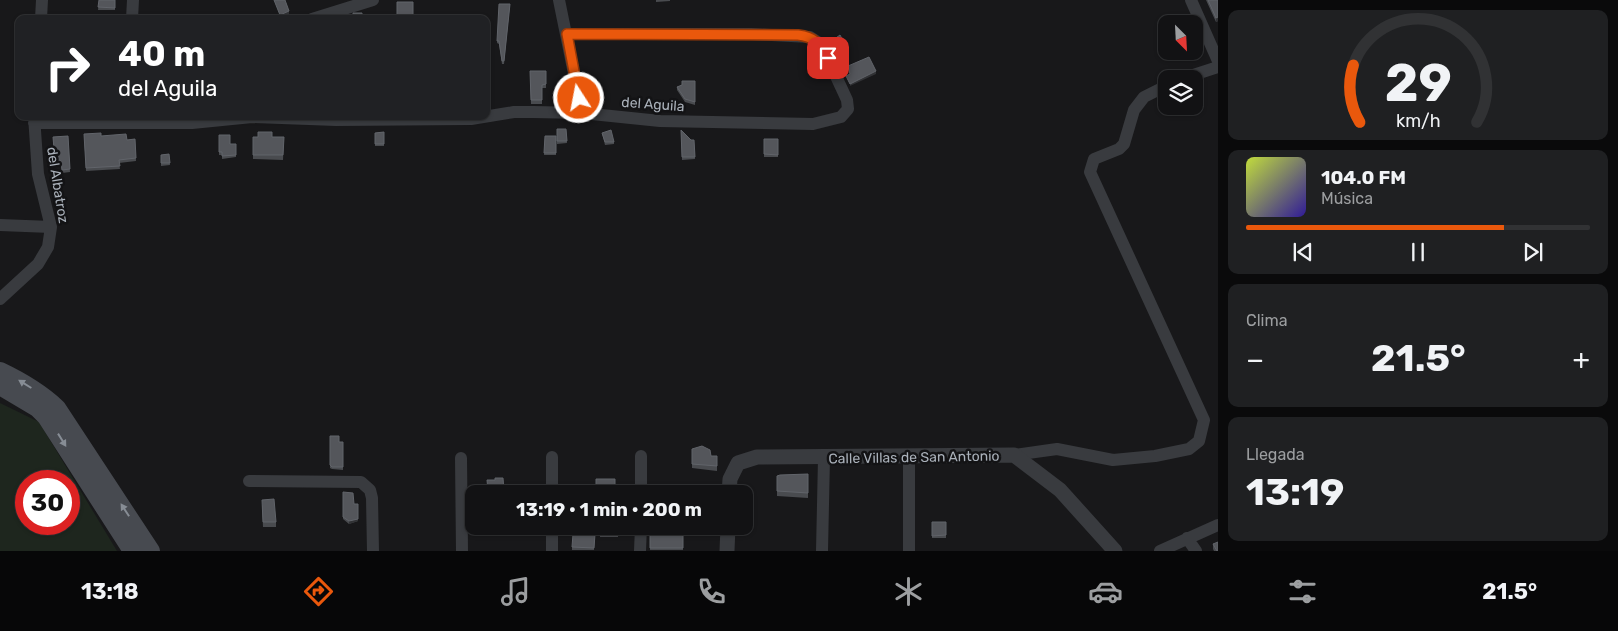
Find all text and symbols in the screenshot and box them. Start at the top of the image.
north arrow [1158,15,1202,60]
map controls [1158,15,1203,115]
text: 40 m [118,33,205,75]
icon: right [35,35,100,100]
pin [807,37,849,79]
icon: arrive [814,44,842,72]
text: 29 [1384,52,1452,114]
button: layers [1158,70,1203,115]
position arrow [552,71,604,123]
text: del Aguila [118,75,217,102]
street label: del Aguila [621,94,685,115]
text: km/h [1396,110,1440,131]
street label: del Albatroz [43,146,72,225]
text: 104.0 FM [1321,166,1406,189]
text: Música [1321,189,1373,208]
icon: previous [1289,238,1317,266]
icon: pause [1404,238,1432,266]
icon: next [1519,238,1547,266]
text: Clima [1246,311,1287,330]
text: 21.5° [1371,335,1466,381]
text: − [1246,343,1264,376]
text: + [1573,343,1590,376]
one-way arrow [19,380,32,389]
one-way arrow [57,433,67,446]
text: Llegada [1246,445,1305,464]
street label: Calle Villas de San Antonio [828,448,1000,467]
text: 13:19 [1246,469,1344,515]
speed limit sign: 30 [15,470,80,535]
text: 13:19 · 1 min · 200 m [516,498,702,521]
one-way arrow [120,503,130,517]
icon: directions [301,574,336,609]
icon: music [498,574,533,609]
icon: phone [694,574,729,609]
icon: climate [891,574,926,609]
icon: car [1088,574,1123,609]
icon: filters [1285,574,1320,609]
text: 13:18 [81,578,139,605]
text: 21.5° [1482,578,1537,605]

